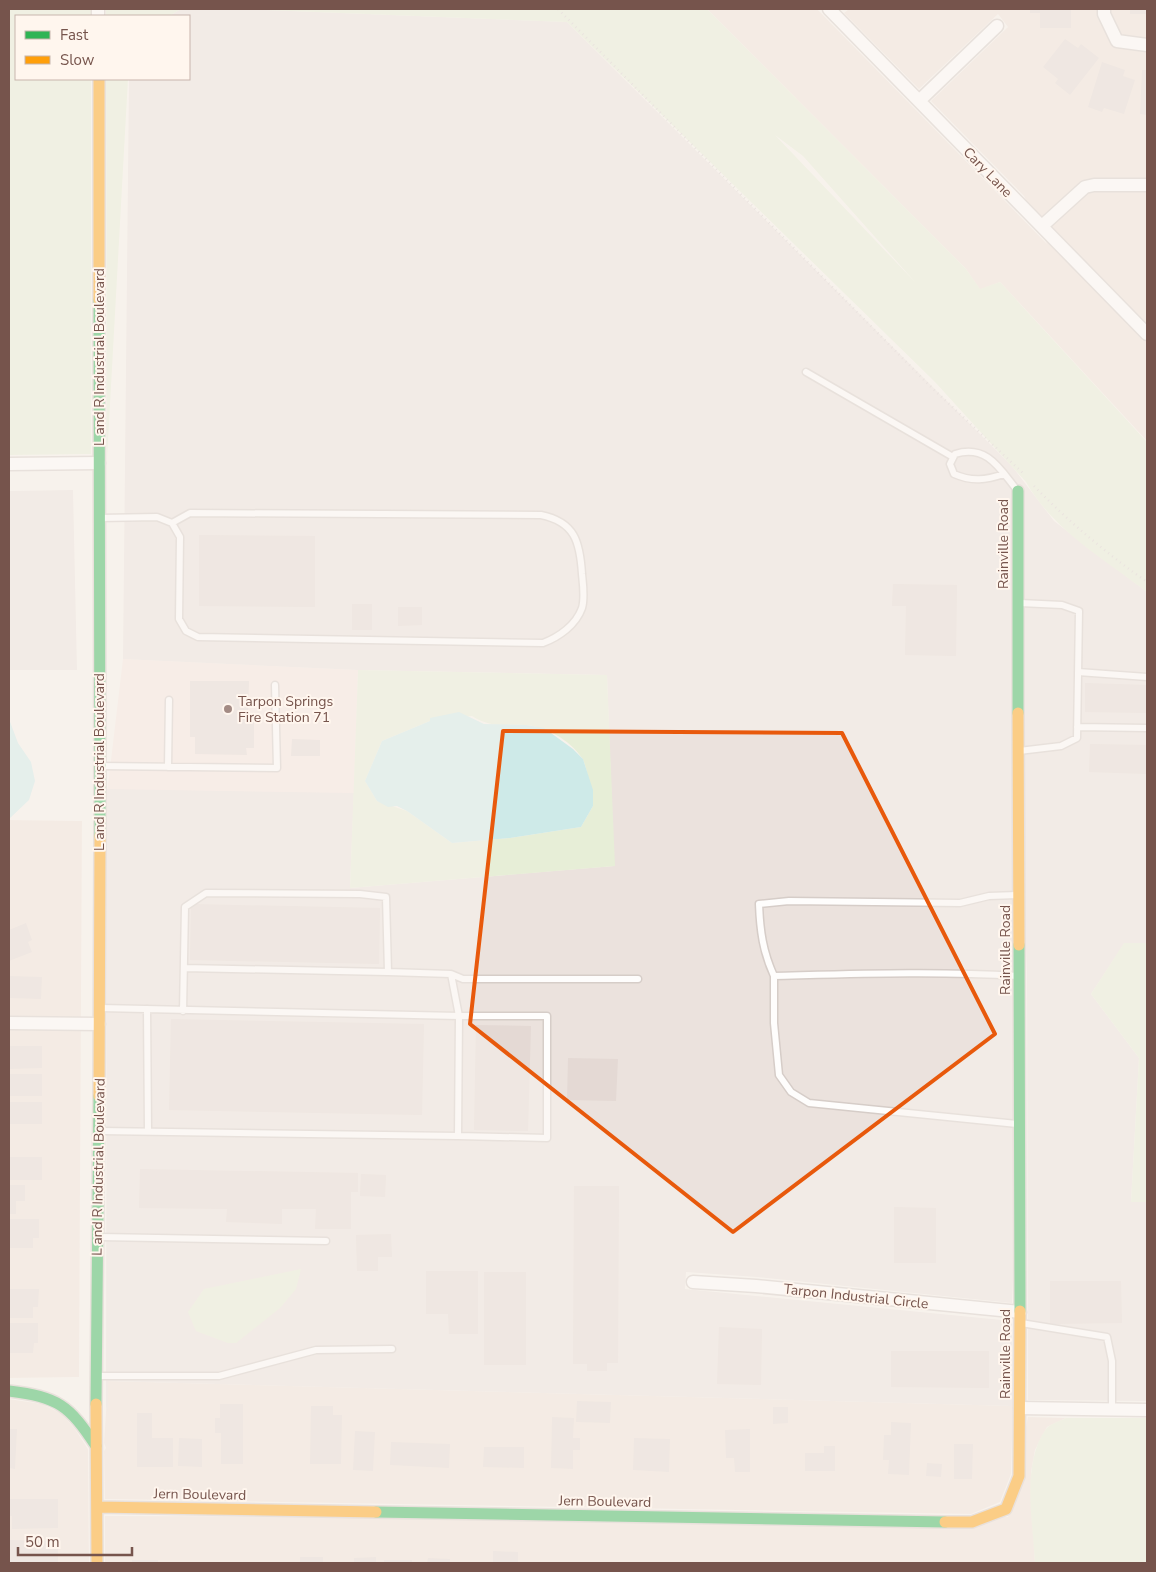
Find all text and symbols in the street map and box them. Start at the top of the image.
legend [15,15,190,80]
text: Fast [60,25,89,45]
text: Slow [60,50,95,70]
street label: Cary Lane [959,143,1016,202]
street label: L and R Industrial Boulevard [90,268,109,446]
street label: Rainville Road [994,499,1013,589]
street label: L and R Industrial Boulevard [90,673,109,851]
place label: Tarpon Springs Fire Station 71 [238,692,333,727]
marker: Tarpon Springs Fire Station 71 [222,703,234,715]
street label: Rainville Road [996,905,1015,995]
street label: L and R Industrial Boulevard [87,1078,110,1256]
street label: Tarpon Industrial Circle [783,1279,929,1314]
street label: Rainville Road [996,1309,1015,1399]
street label: Jern Boulevard [153,1484,246,1505]
street label: Jern Boulevard [558,1491,651,1512]
scale bar [18,1524,131,1556]
text: 50 m [25,1532,60,1552]

